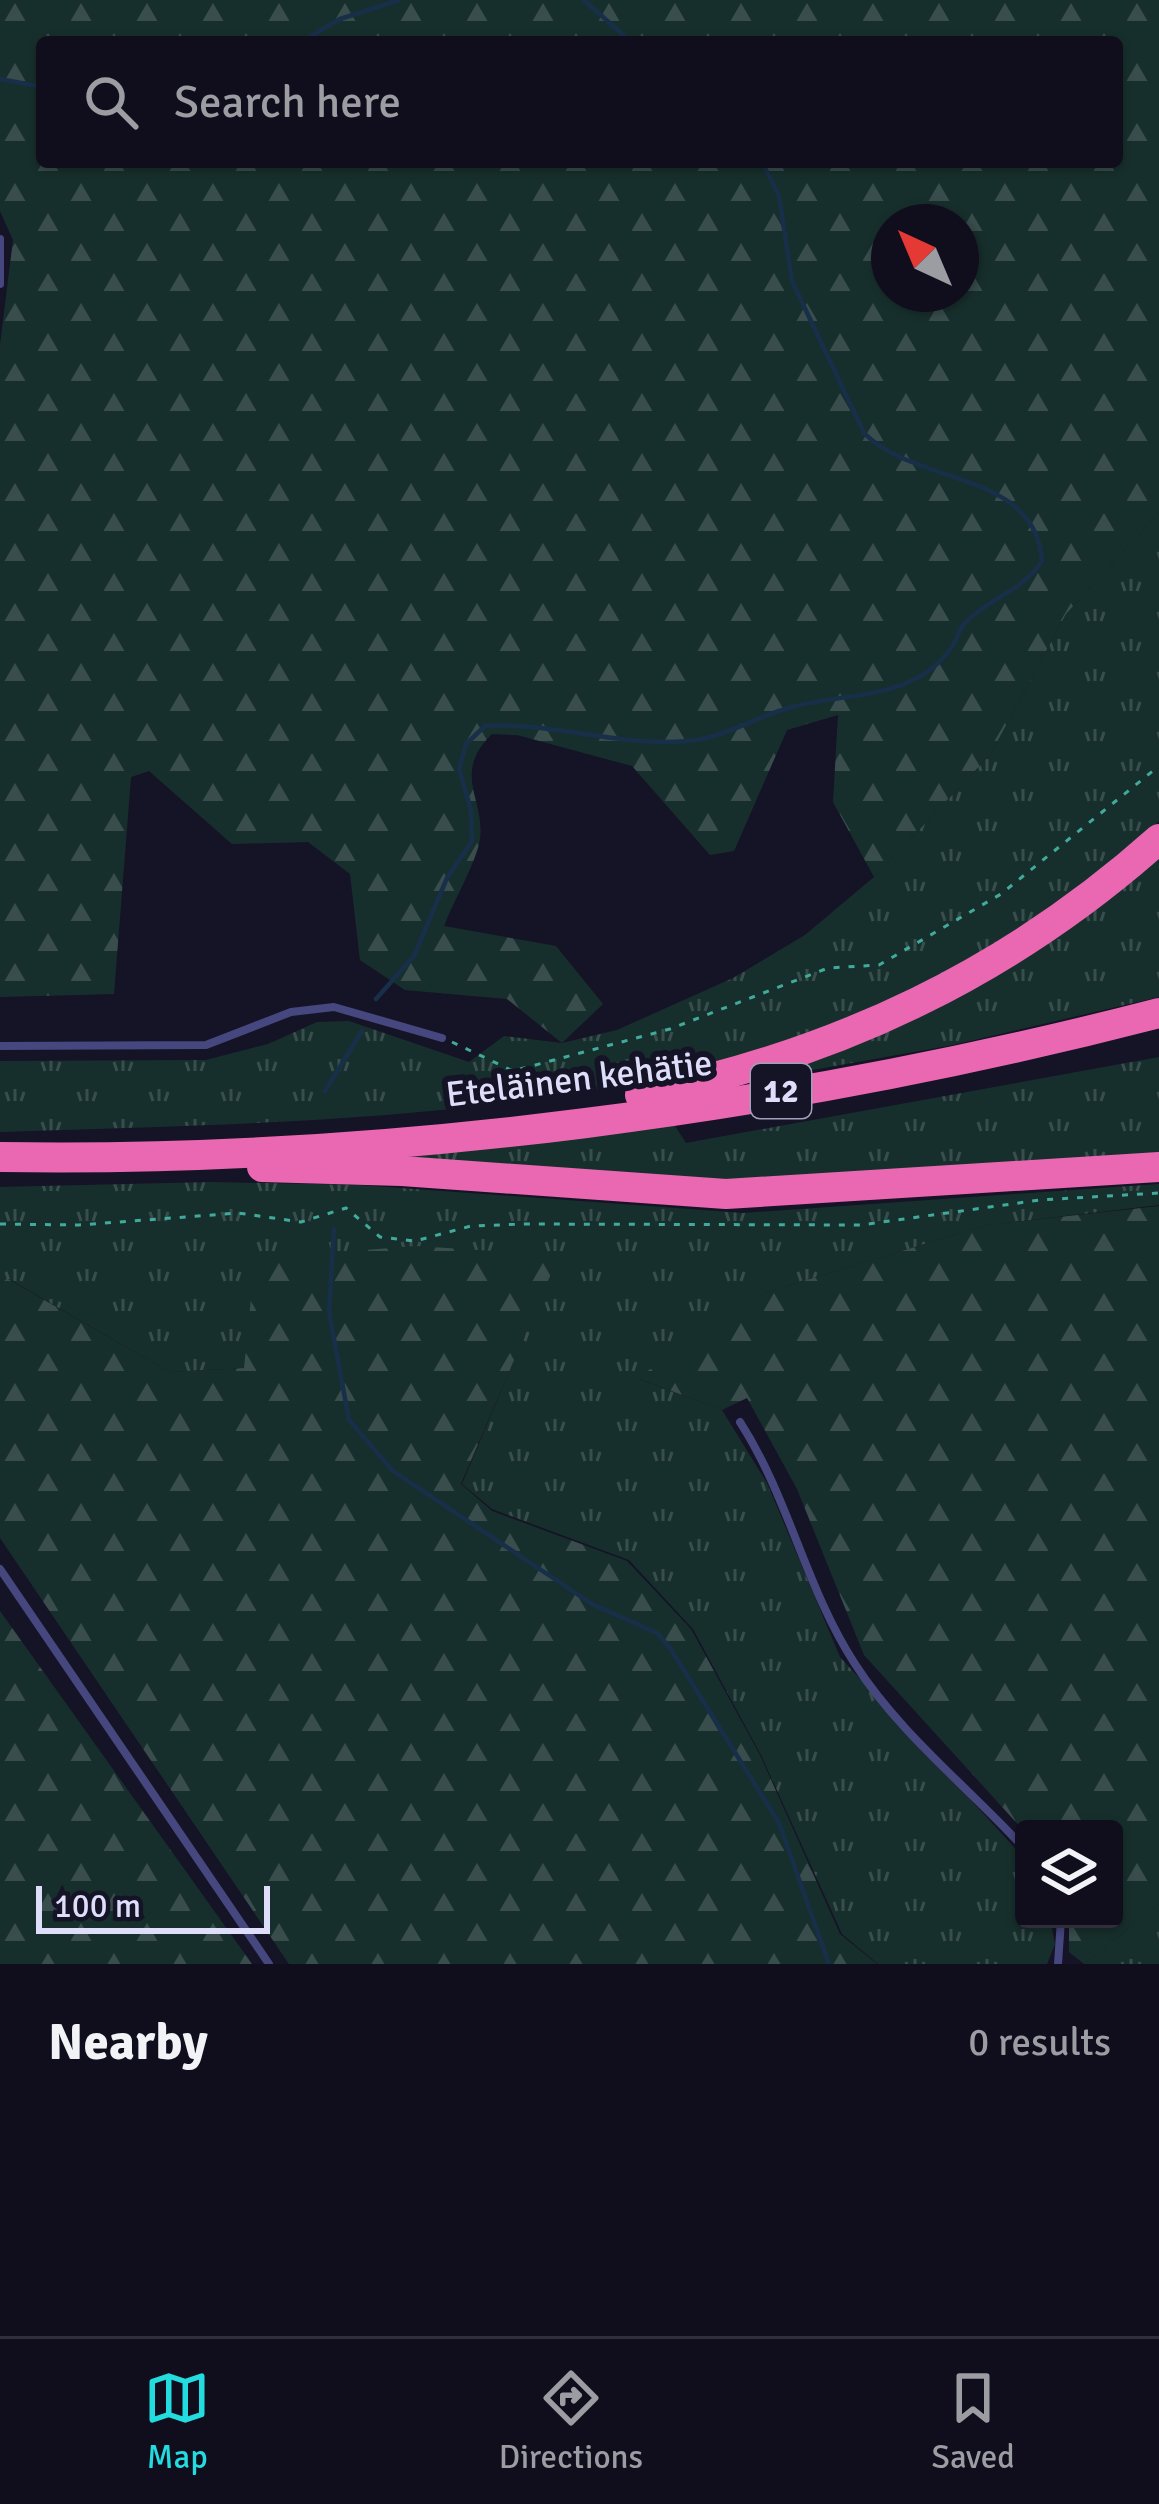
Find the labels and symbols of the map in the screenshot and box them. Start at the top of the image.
north arrow [871,204,979,312]
street label: Eteläinen kehätie [443,1040,715,1118]
road number: 12 [751,1064,811,1118]
scale bar [36,1880,270,1933]

